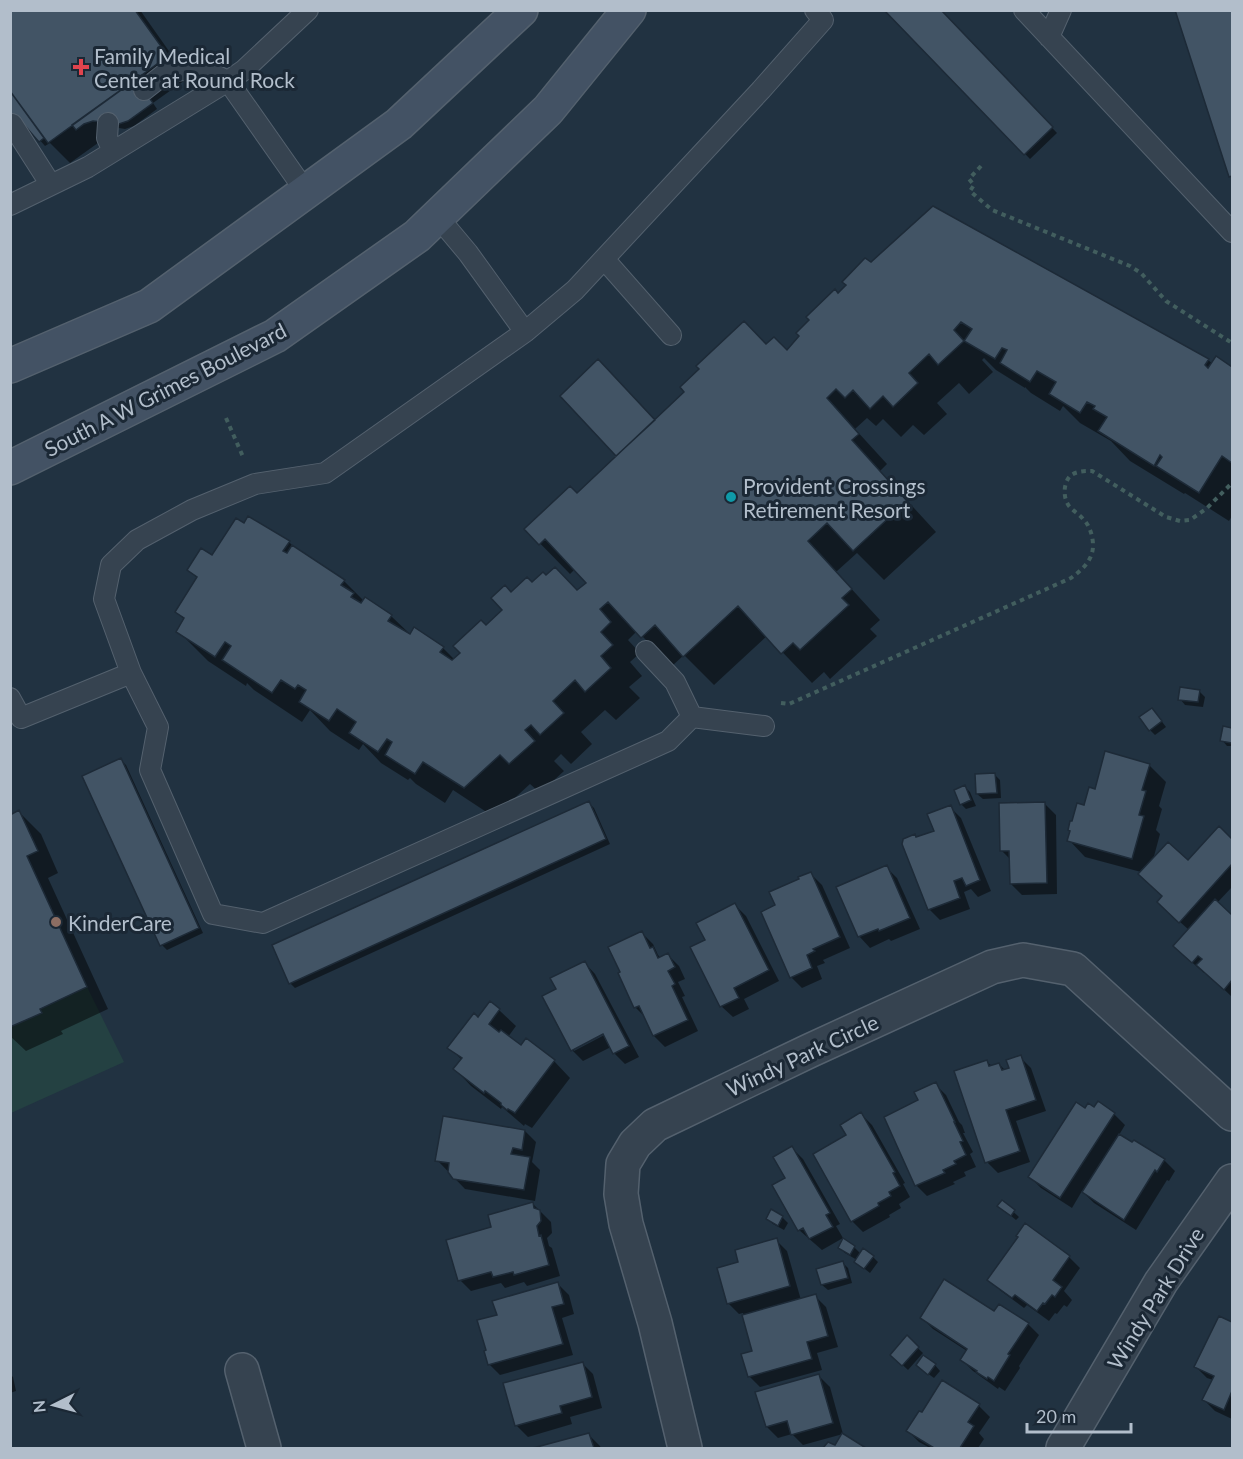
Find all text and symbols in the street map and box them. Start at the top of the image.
place label: Family Medical Center at Round Rock [94,43,295,92]
marker: Family Medical Center at Round Rock [72,58,90,76]
street label: South A W Grimes Boulevard [40,317,290,461]
place label: Provident Crossings Retirement Resort [743,473,925,522]
marker: Provident Crossings Retirement Resort [724,490,738,504]
place label: KinderCare [68,910,172,935]
marker: KinderCare [49,915,63,929]
street label: Windy Park Circle [722,1009,882,1101]
street label: Windy Park Drive [1101,1223,1209,1373]
north arrow [24,1375,84,1435]
scale bar [1027,1396,1130,1434]
text: N [28,1399,49,1414]
text: 20 m [1036,1405,1076,1427]

